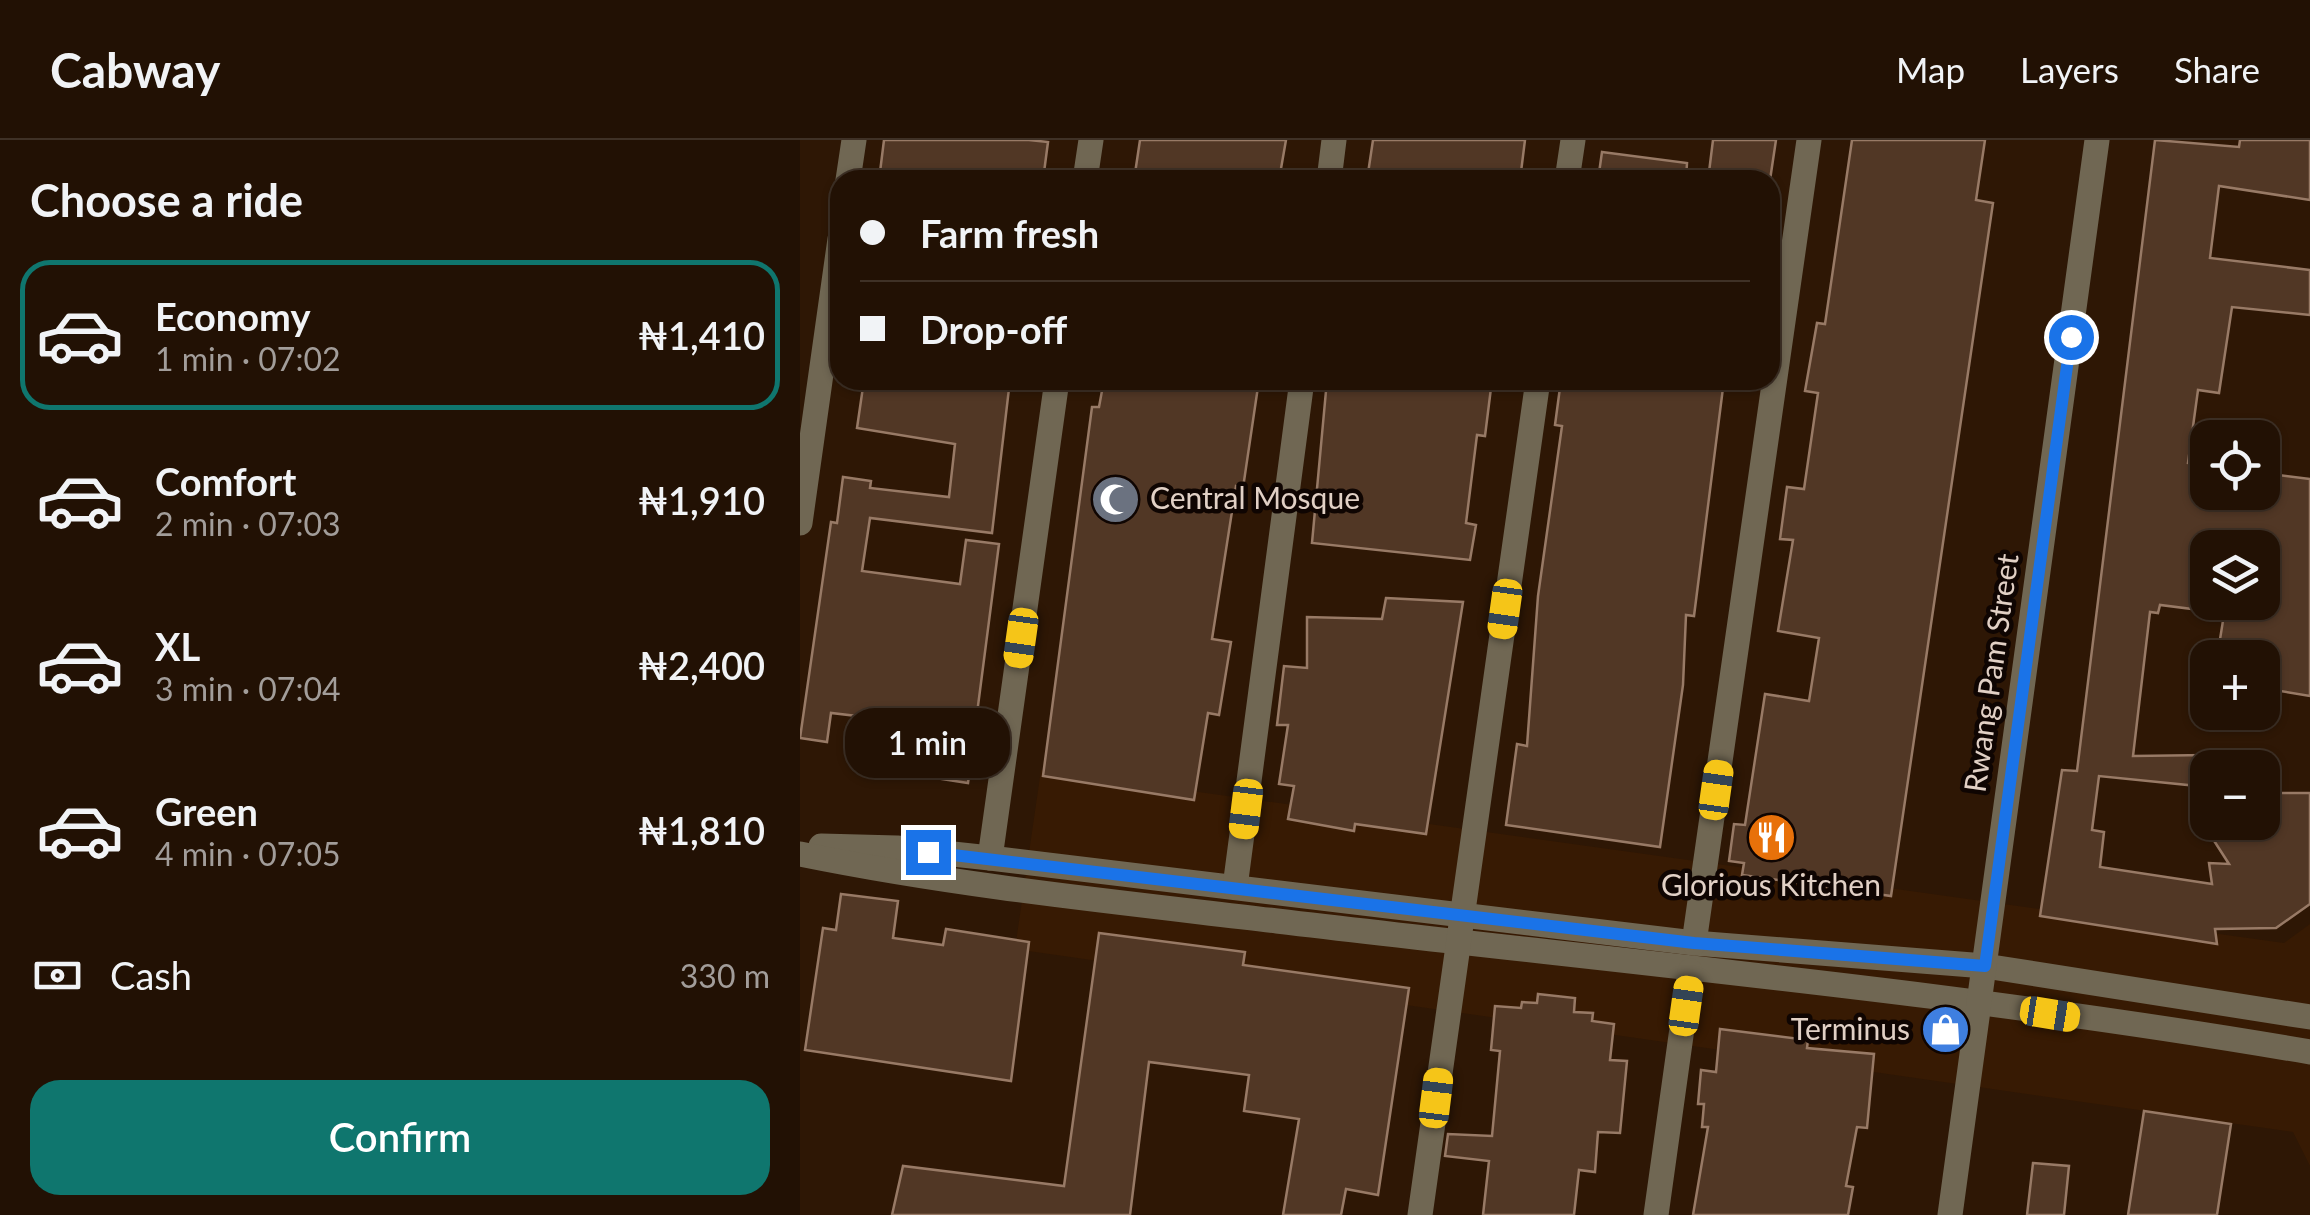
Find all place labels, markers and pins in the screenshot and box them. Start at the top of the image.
mosque icon: Central Mosque [1089,473,1141,525]
place label: Central Mosque [1150,479,1360,515]
restaurant icon: Glorious Kitchen [1745,811,1797,863]
place label: Glorious Kitchen [1661,866,1881,902]
shop icon: Terminus [1919,1004,1971,1056]
place label: Terminus [1791,1010,1910,1046]

